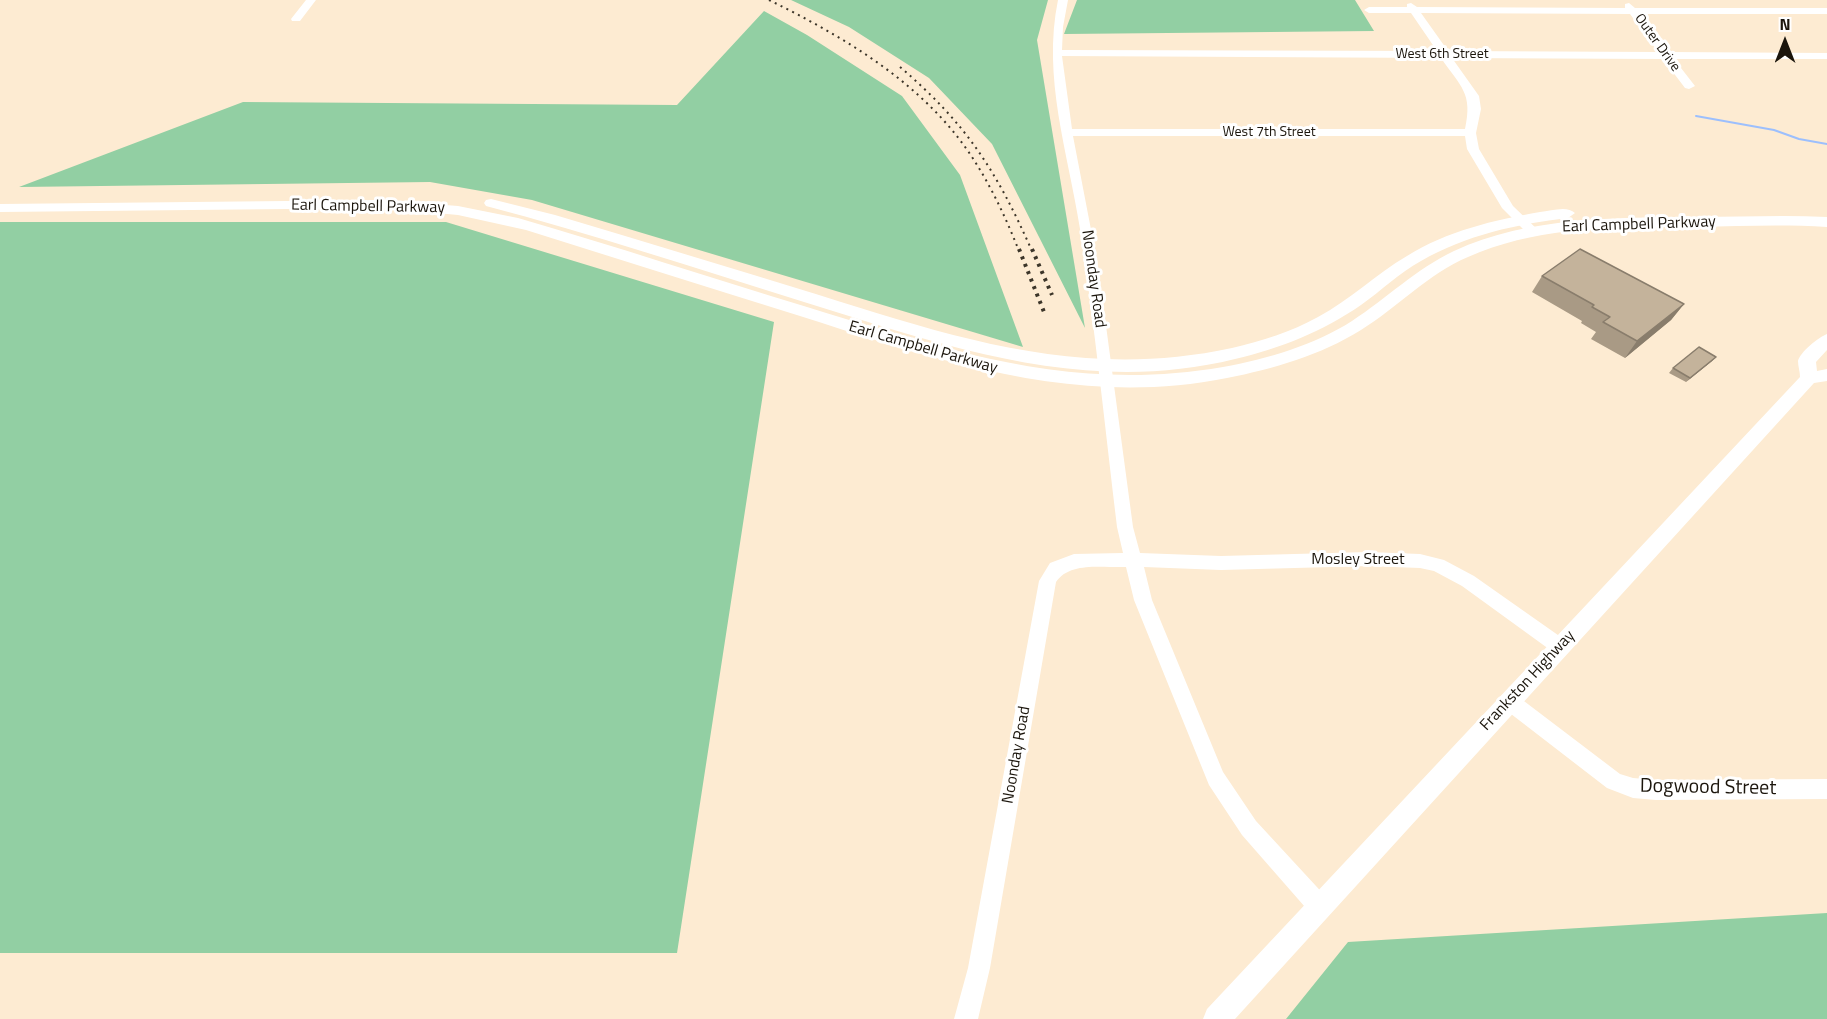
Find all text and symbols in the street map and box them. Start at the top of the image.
street label: Outer Drive [1630,11,1684,75]
north arrow [1755,12,1815,72]
text: N [1779,12,1791,36]
street label: West 6th Street [1395,47,1489,63]
street label: West 7th Street [1222,125,1316,141]
street label: Earl Campbell Parkway [291,196,445,218]
street label: Earl Campbell Parkway [1562,213,1716,237]
street label: Noonday Road [1077,229,1109,329]
street label: Earl Campbell Parkway [846,318,1000,378]
street label: Mosley Street [1311,550,1405,570]
street label: Frankston Highway [1477,627,1579,735]
street label: Noonday Road [999,705,1035,805]
street label: Dogwood Street [1640,775,1776,801]

